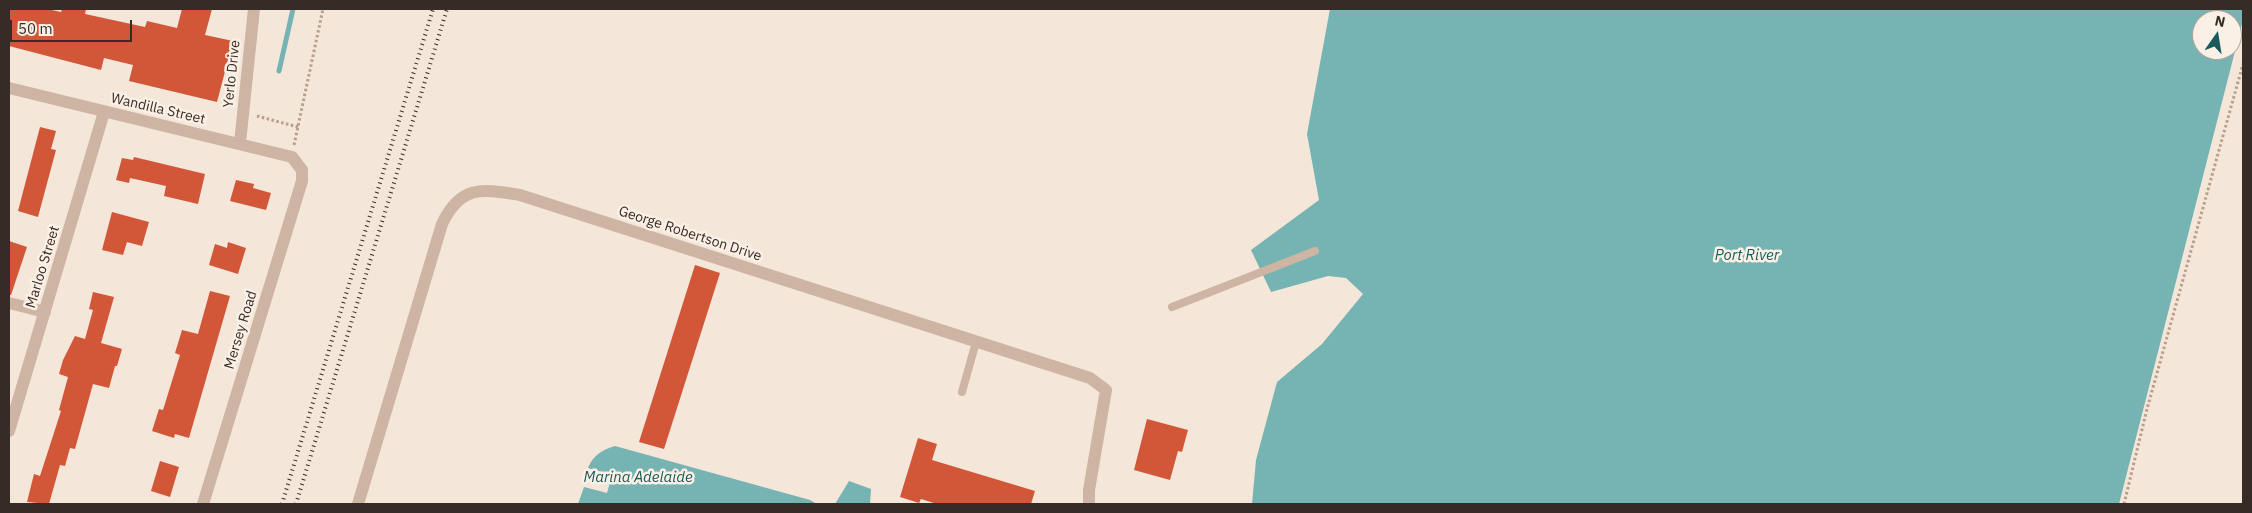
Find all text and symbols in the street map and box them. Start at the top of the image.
scale bar [12,10,135,42]
north arrow [2192,10,2242,60]
text: N [2213,11,2227,31]
text: 50 m [18,19,53,38]
street label: Yerlo Drive [220,39,244,109]
street label: Wandilla Street [109,90,207,128]
street label: George Robertson Drive [616,203,764,265]
street label: Marloo Street [23,224,63,310]
water label: Port River [1715,247,1779,265]
street label: Mersey Road [221,289,261,371]
water label: Marina Adelaide [583,469,693,487]

